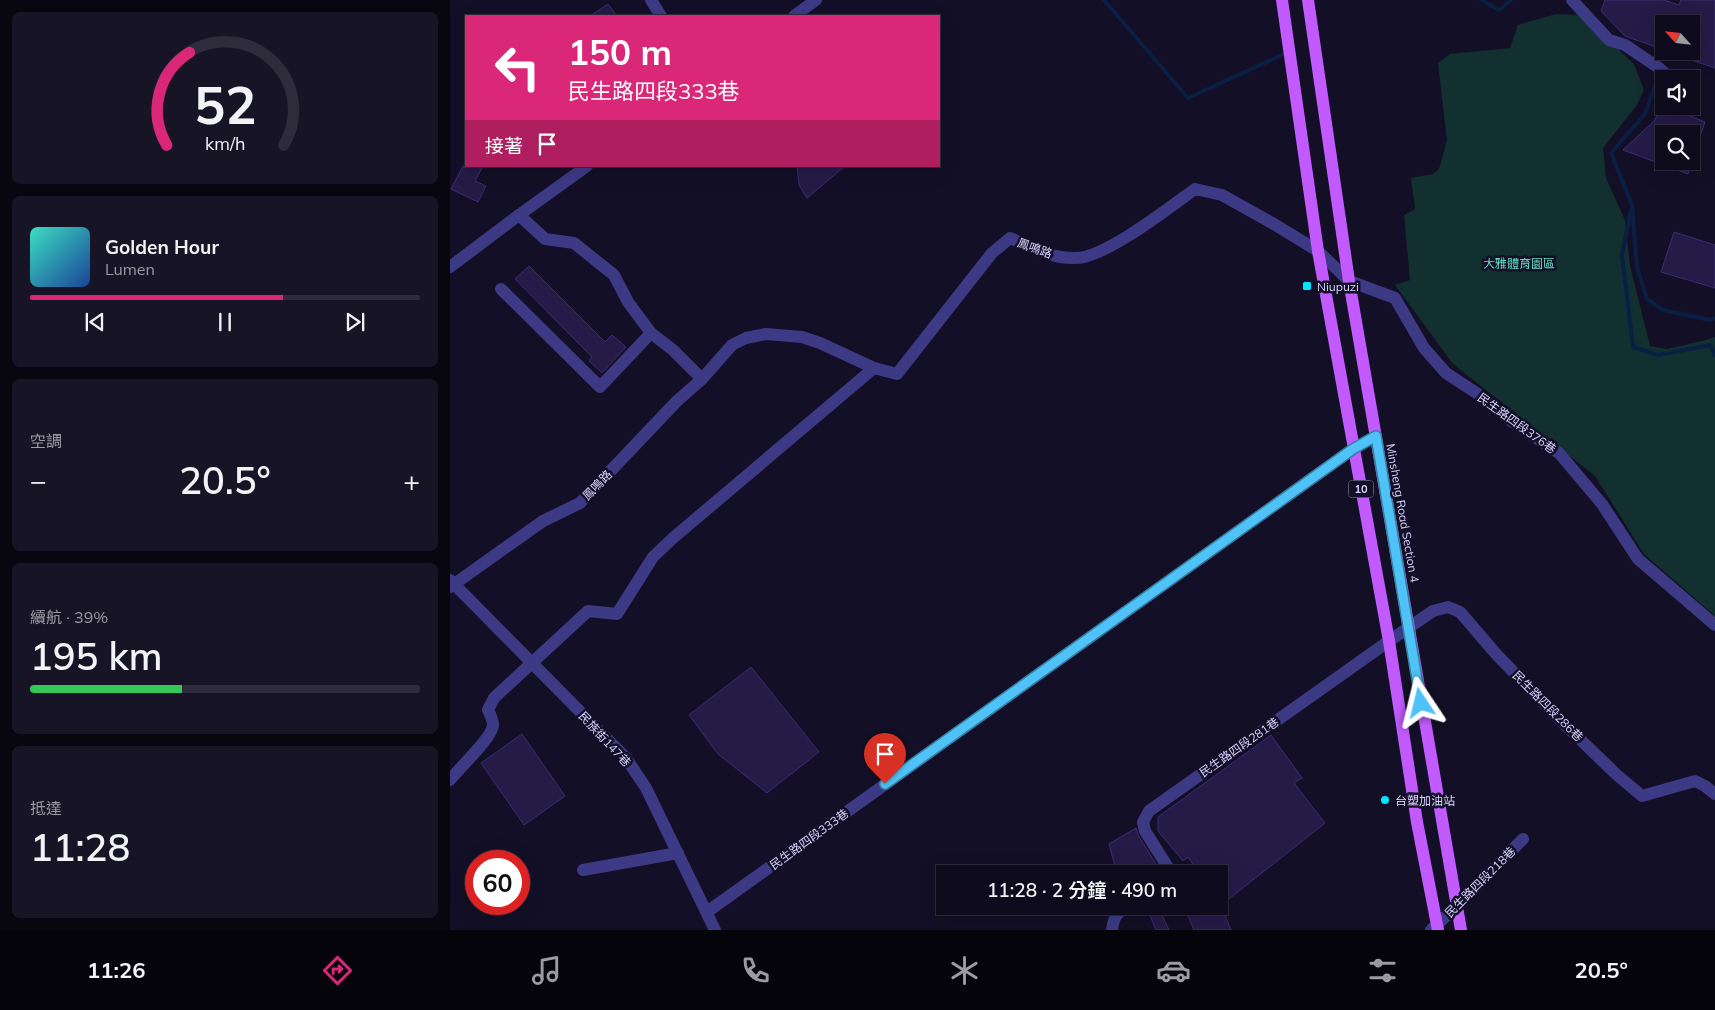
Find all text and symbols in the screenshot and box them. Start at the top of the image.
north arrow [1655,15,1700,60]
map controls [1655,15,1700,170]
text: 150 m [568,30,672,74]
icon: left [485,35,550,100]
button: sound [1655,70,1700,115]
text: 52 [194,72,256,137]
text: 民生路四段333巷 [568,77,740,105]
button: search [1655,125,1700,170]
icon: arrive [533,130,561,158]
text: km/h [205,132,245,154]
text: 接著 [485,134,523,158]
text: Golden Hour [105,235,219,259]
street label: 鳳鳴路 [1016,235,1054,261]
park label: 大雅體育園區 [1483,256,1555,271]
text: Lumen [105,259,155,279]
place label: Niupuzi [1317,279,1359,294]
marker: Niupuzi [1301,280,1313,292]
icon: previous [81,308,109,336]
icon: pause [211,308,239,336]
icon: next [341,308,369,336]
street label: 民生路四段376巷 [1475,389,1559,457]
text: 空調 [30,431,62,451]
street label: Minsheng Road Section 4 [1383,442,1423,584]
text: 20.5° [179,456,271,504]
text: − [30,463,47,498]
text: + [403,463,420,498]
street label: 鳳鳴路 [579,467,615,503]
road number: 10 [1348,480,1374,498]
text: 續航 · 39% [30,607,108,627]
text: 195 km [30,632,163,680]
street label: 民生路四段286巷 [1510,668,1586,744]
position arrow [1394,676,1446,728]
street label: 民族街147巷 [576,708,634,770]
street label: 民生路四段281巷 [1196,714,1282,780]
pin [864,733,906,784]
icon: arrive [871,740,899,768]
place label: 台塑加油站 [1395,793,1455,808]
marker: 台塑加油站 [1379,794,1391,806]
text: 抵達 [30,798,62,818]
street label: 民生路四段333巷 [767,805,851,873]
text: 11:28 [30,823,130,871]
street label: 民生路四段218巷 [1442,844,1518,920]
speed limit sign: 60 [465,850,530,915]
text: 11:28 · 2 分鐘 · 490 m [987,878,1177,902]
icon: directions [320,953,355,988]
icon: music [529,953,564,988]
icon: phone [738,953,773,988]
icon: climate [947,953,982,988]
icon: car [1156,953,1191,988]
icon: filters [1365,953,1400,988]
text: 11:26 [87,956,145,984]
text: 20.5° [1574,956,1628,984]

